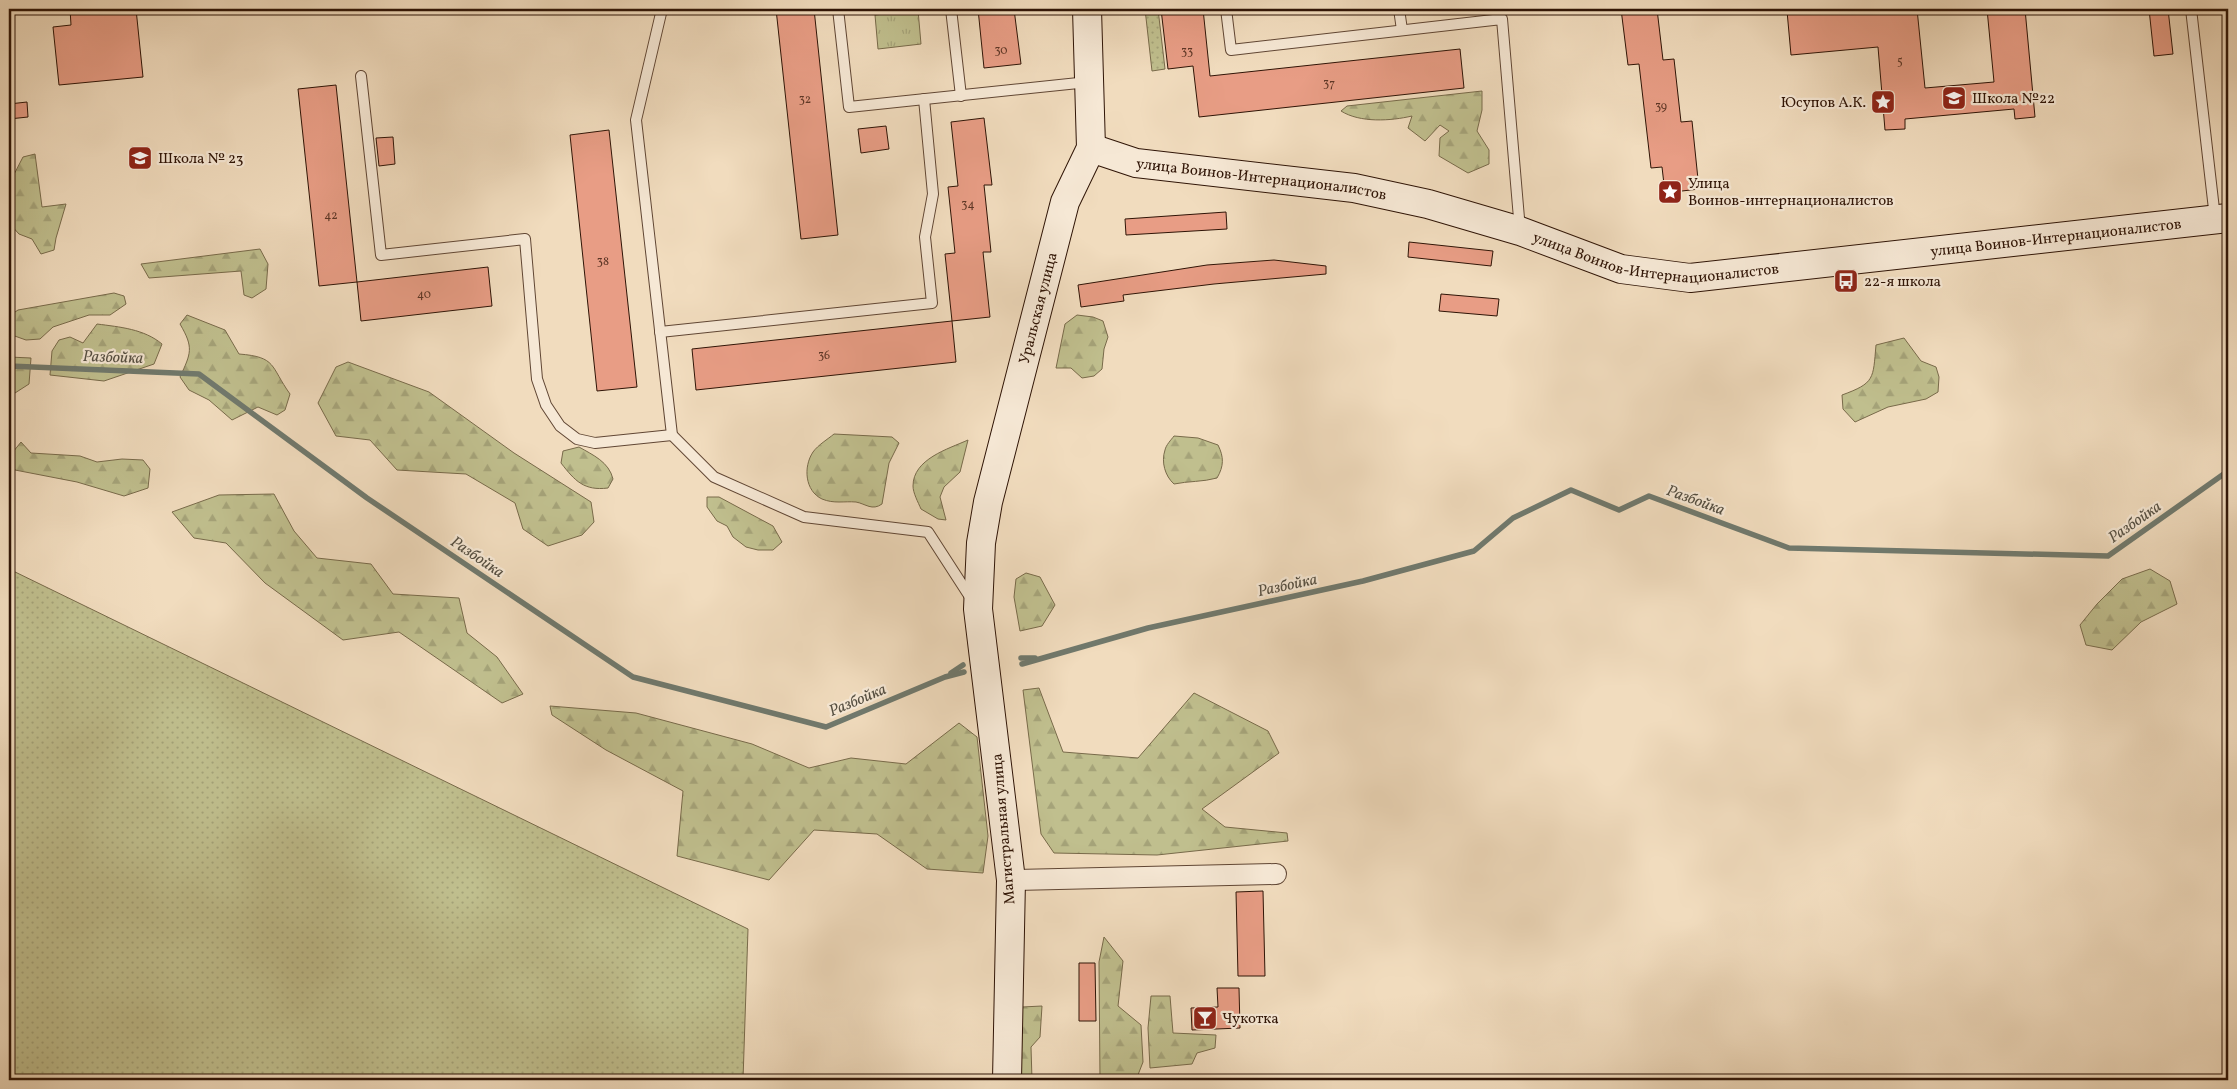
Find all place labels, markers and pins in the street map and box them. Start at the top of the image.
school or university icon: Школа №22 [1941,85,1967,111]
place icon: Юсупов А.К. [1870,89,1896,115]
place label: Школа №22 [1972,89,2055,110]
place label: Юсупов А.К. [1781,93,1866,114]
school or university icon: Школа № 23 [127,145,153,171]
place label: Школа № 23 [158,149,243,170]
place label: Улица Воинов-интернационалистов [1688,174,1894,212]
place icon: Улица Воинов-интернационалистов [1657,179,1683,205]
bus stop icon: 22-я школа [1833,268,1859,294]
place label: 22-я школа [1864,272,1941,293]
bar icon: Чукотка [1192,1005,1218,1031]
place label: Чукотка [1222,1009,1279,1030]

